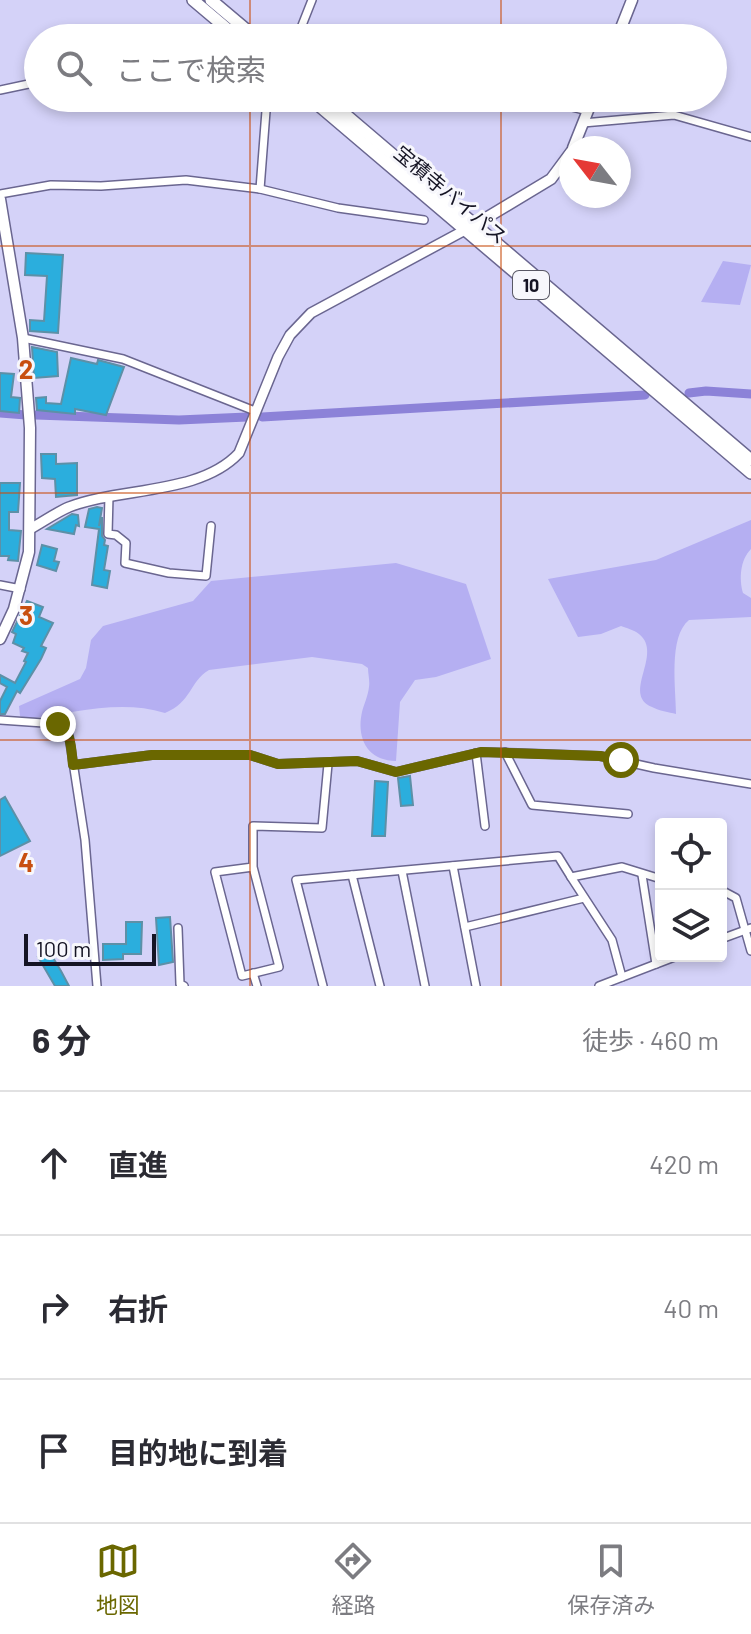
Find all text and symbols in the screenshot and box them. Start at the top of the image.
search box [24,24,727,112]
icon: search [52,46,96,90]
text: ここで検索 [116,51,266,87]
north arrow [559,136,631,208]
street label: 宝積寺バイパス [390,140,512,248]
road number: 10 [513,271,549,299]
text: 2 [19,353,33,384]
text: 3 [19,599,33,630]
route end [40,706,76,742]
route start [603,742,639,778]
map controls [655,818,727,962]
button: locate [655,818,727,890]
text: 4 [18,846,34,877]
button: layers [655,890,727,962]
scale bar [24,930,156,966]
text: 100 m [36,935,91,961]
text: 6 分 [32,1019,91,1060]
text: 徒歩 · 460 m [582,1024,719,1055]
icon: ahead [32,1141,76,1185]
text: 直進 [108,1146,168,1182]
text: 420 m [649,1148,719,1179]
icon: right [32,1285,76,1329]
text: 右折 [108,1290,168,1326]
text: 40 m [663,1292,719,1323]
icon: arrive [32,1429,76,1473]
text: 目的地に到着 [108,1434,288,1470]
tab: 地図 [96,1539,140,1619]
tab: 経路 [331,1539,375,1619]
tab: 保存済み [567,1539,655,1619]

